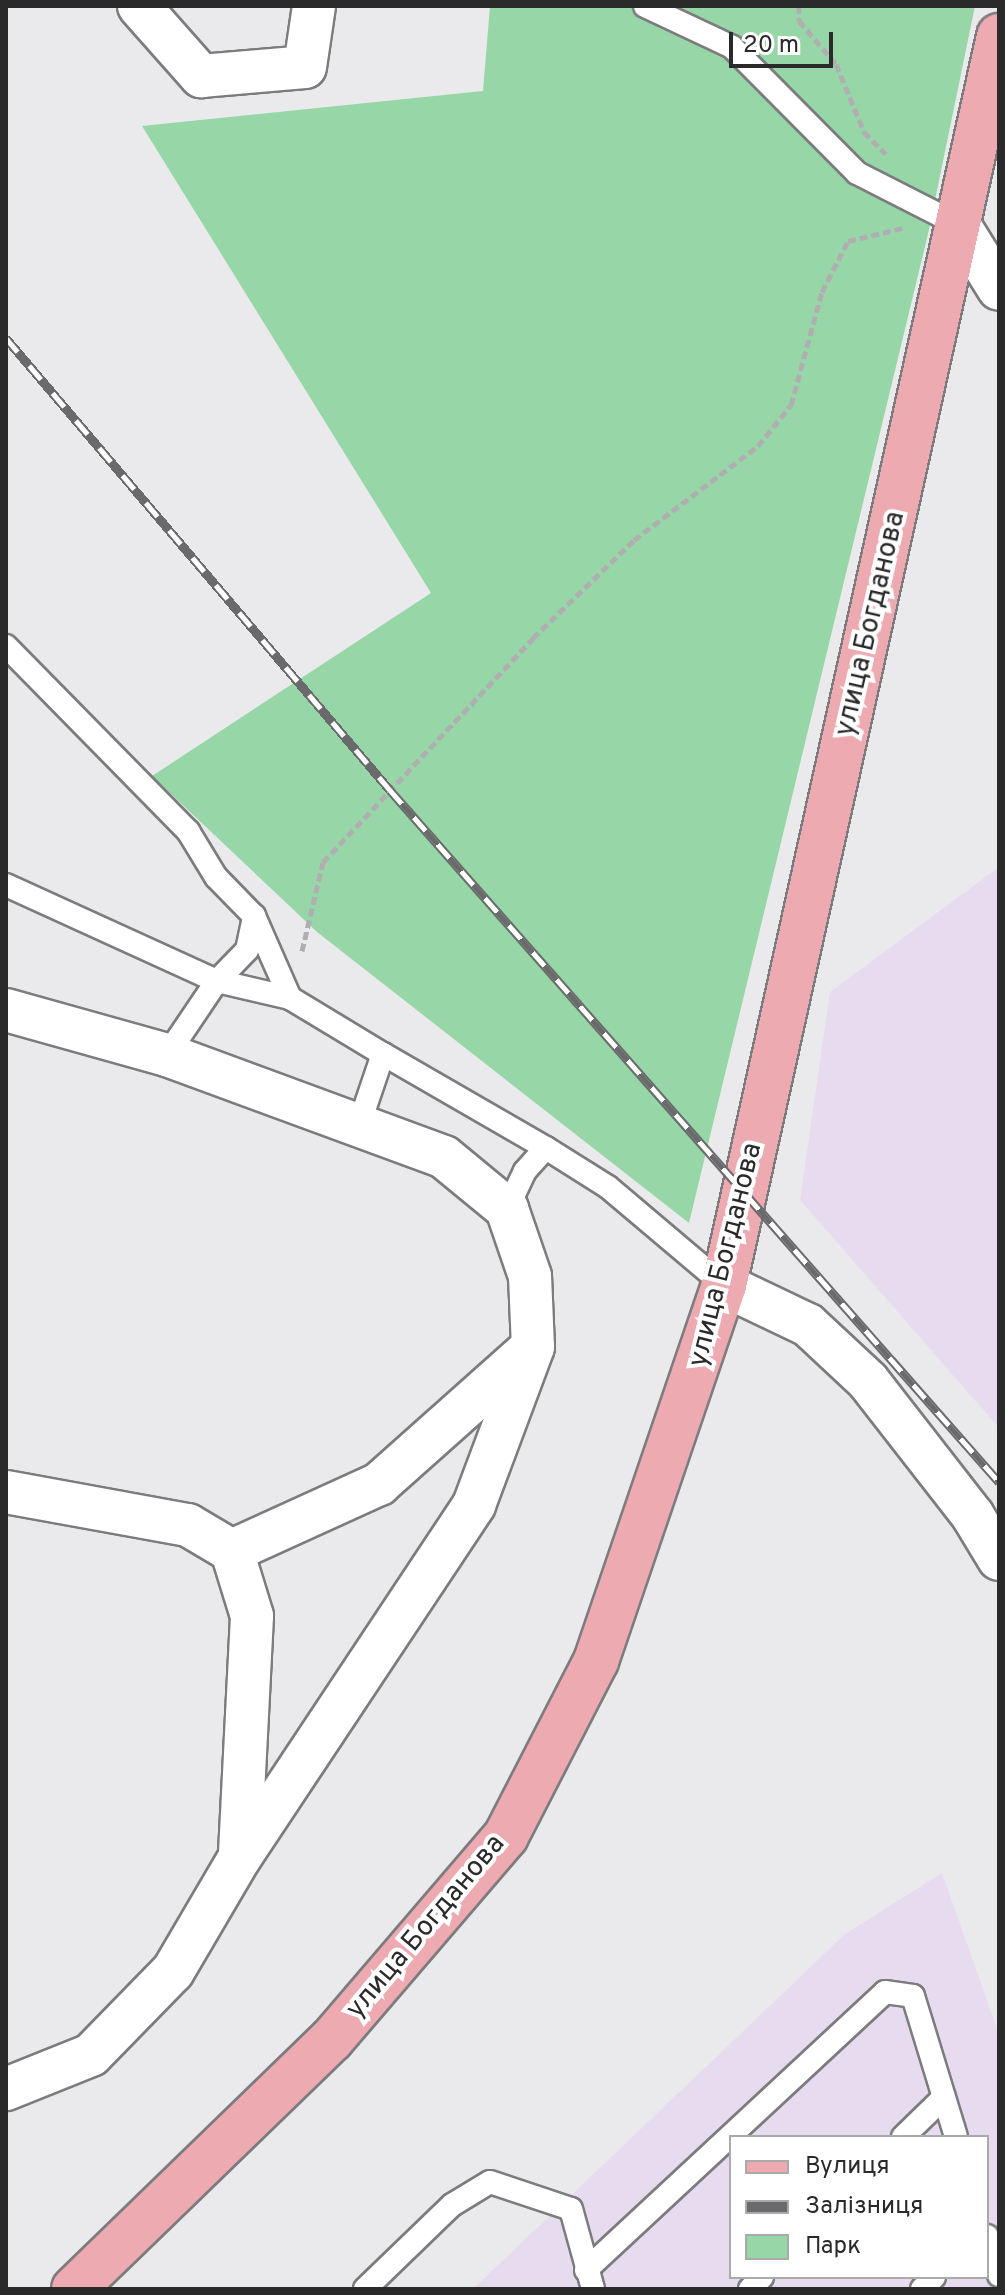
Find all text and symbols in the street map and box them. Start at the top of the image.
scale bar [733,16,837,66]
text: 20 m [743,31,799,61]
street label: улица Богданова [829,508,913,740]
street label: улица Богданова [682,1139,770,1371]
street label: улица Богданова [339,1828,513,2026]
legend [729,2135,989,2279]
text: Вулиця [805,2152,889,2182]
text: Залізниця [805,2192,923,2222]
text: Парк [805,2232,861,2262]

